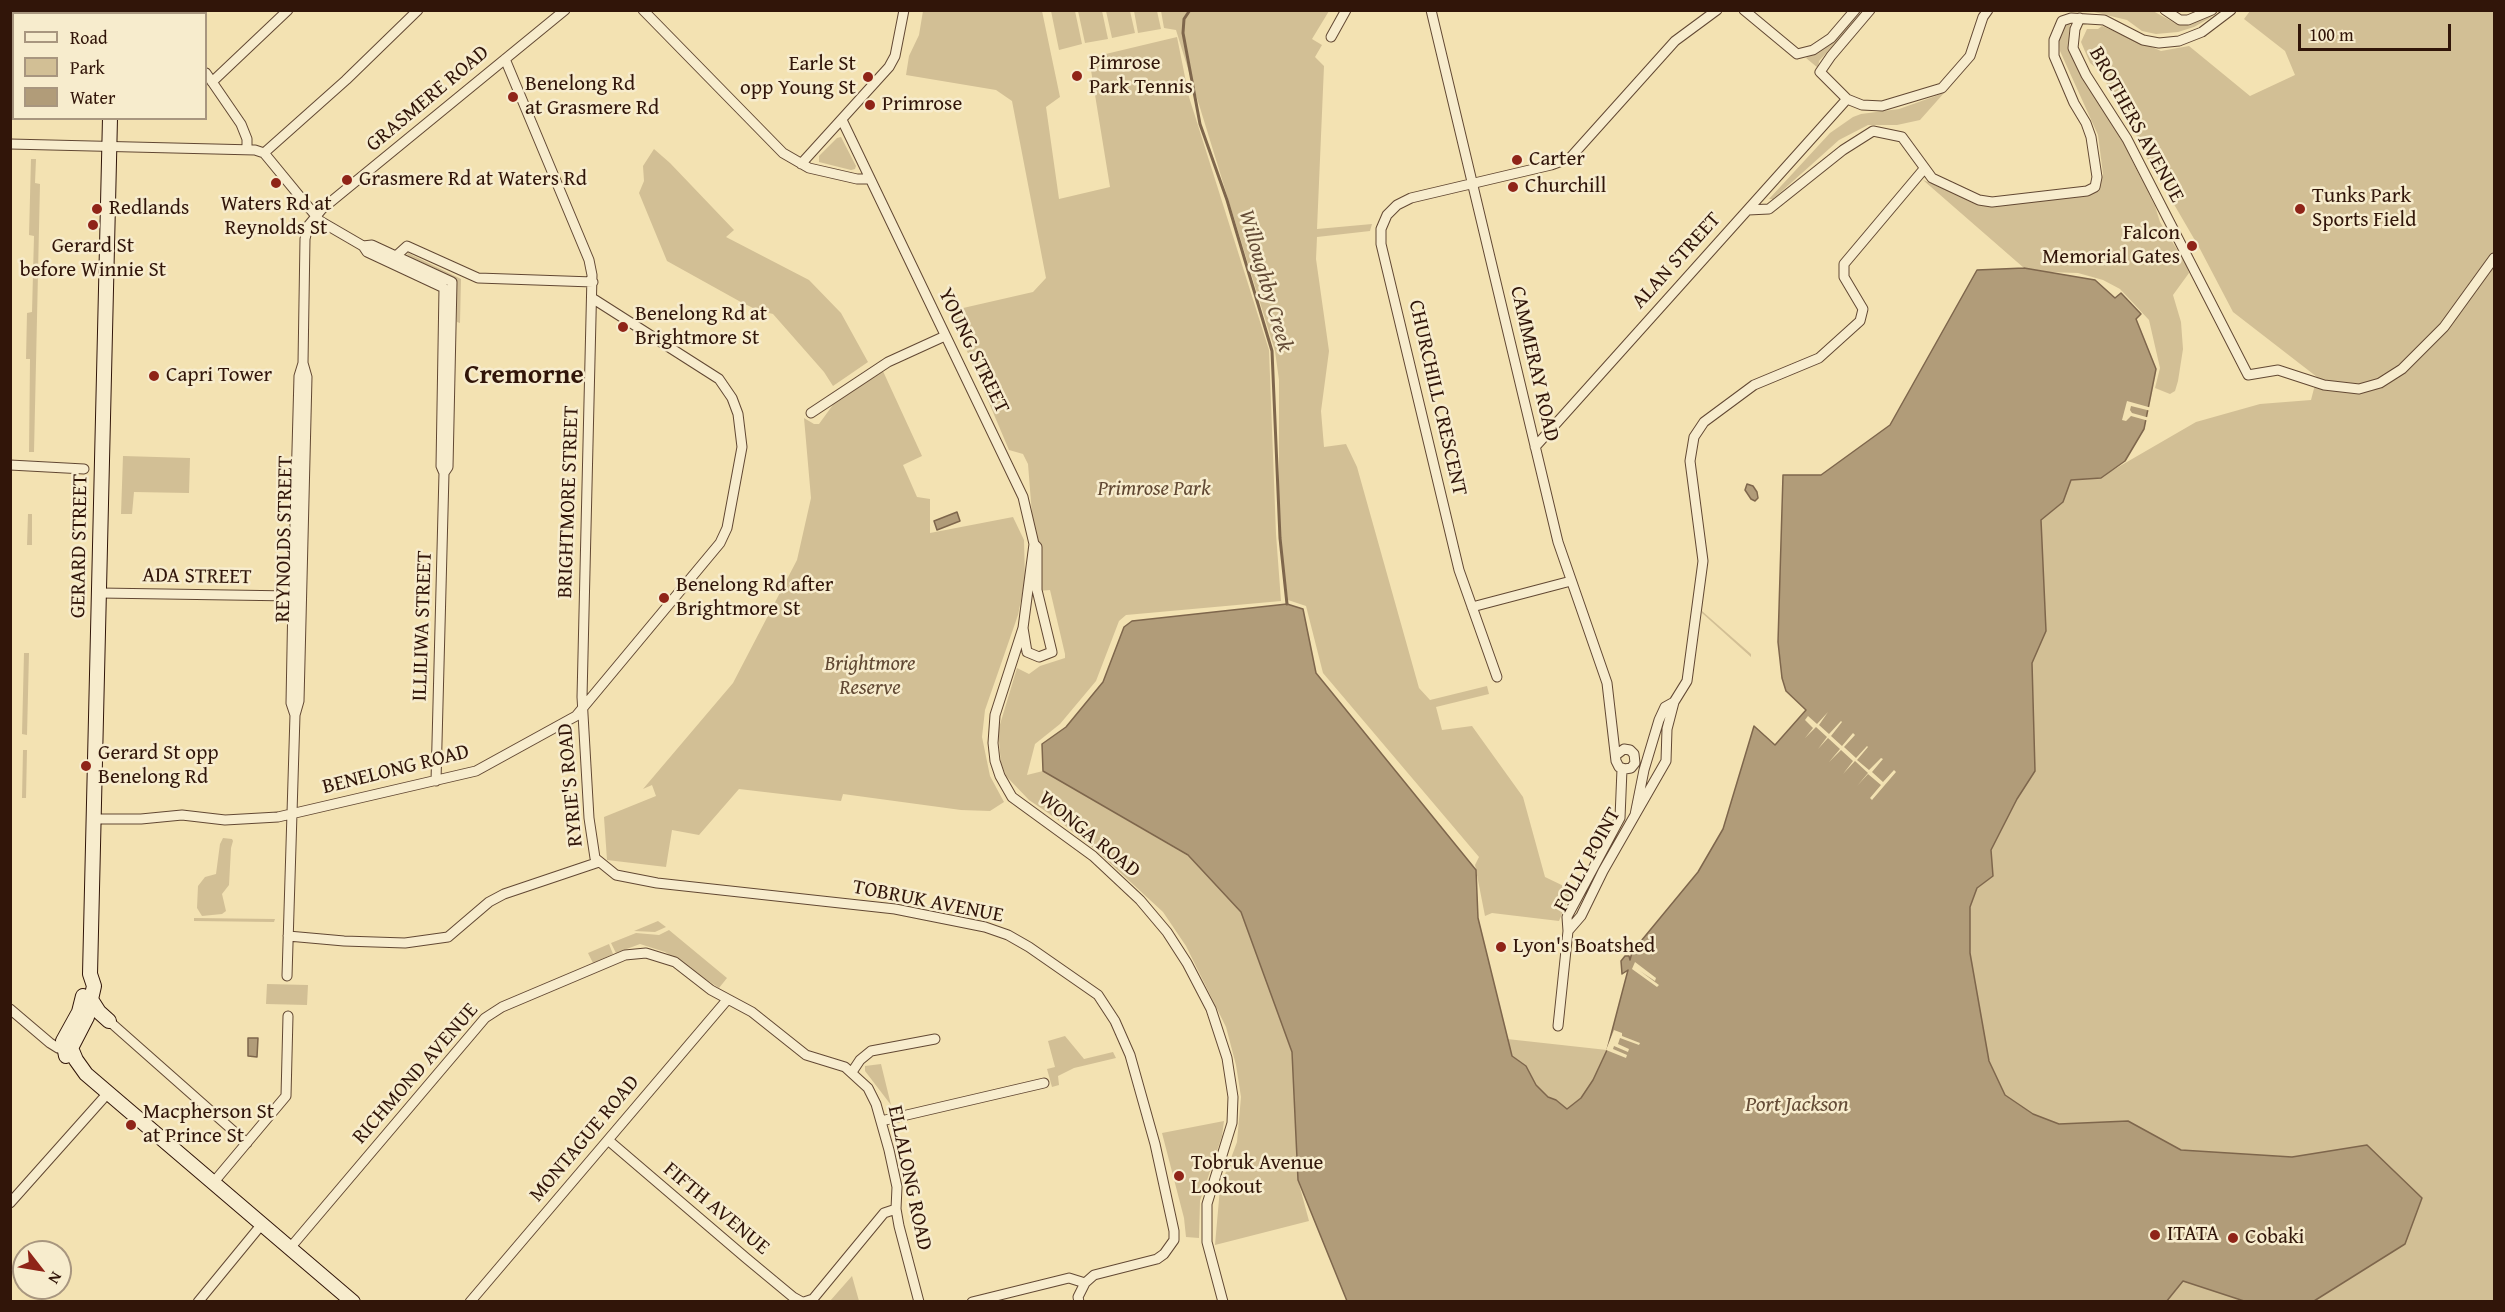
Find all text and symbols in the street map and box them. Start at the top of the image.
legend [12,12,207,120]
scale bar [2301,12,2454,50]
text: 100 m [2309,21,2354,48]
text: Road [70,24,108,51]
street label: GRASMERE ROAD [362,40,494,158]
street label: BROTHERS AVENUE [2083,43,2189,207]
place label: Pimrose Park Tennis [1089,51,1193,101]
place label: Earle St opp Young St [740,52,856,102]
text: Park [70,54,105,81]
marker: Pimrose Park Tennis [1070,69,1084,83]
marker: Earle St opp Young St [861,70,875,84]
place label: Benelong Rd at Grasmere Rd [525,72,659,122]
text: Water [70,84,115,111]
marker: Benelong Rd at Grasmere Rd [506,90,520,104]
place label: Primrose [882,92,962,118]
marker: Primrose [863,98,877,112]
place label: Carter [1529,147,1585,173]
marker: Carter [1510,153,1524,167]
place label: Grasmere Rd at Waters Rd [359,167,587,193]
marker: Grasmere Rd at Waters Rd [340,173,354,187]
place label: Churchill [1525,174,1606,200]
marker: Waters Rd at Reynolds St [269,176,283,190]
marker: Churchill [1506,180,1520,194]
place label: Tunks Park Sports Field [2312,184,2416,234]
place label: Waters Rd at Reynolds St [220,192,332,242]
place label: Redlands [109,196,189,222]
marker: Redlands [90,202,104,216]
marker: Tunks Park Sports Field [2293,202,2307,216]
water label: Willoughby Creek [1232,207,1298,355]
street label: ALAN STREET [1627,208,1727,314]
marker: Gerard St before Winnie St [86,218,100,232]
place label: Falcon Memorial Gates [2042,221,2180,271]
place label: Gerard St before Winnie St [20,234,166,284]
marker: Falcon Memorial Gates [2185,239,2199,253]
street label: YOUNG STREET [932,284,1014,418]
street label: CAMMERAY ROAD [1504,284,1564,444]
street label: CHURCHILL CRESCENT [1402,298,1472,498]
place label: Benelong Rd at Brightmore St [635,302,767,352]
marker: Benelong Rd at Brightmore St [616,320,630,334]
district label: Cremorne [464,360,584,392]
place label: Capri Tower [166,363,272,389]
marker: Capri Tower [147,369,161,383]
street label: BRIGHTMORE STREET [553,405,585,599]
street label: REYNOLDS STREET [271,455,299,623]
street label: GERARD STREET [66,474,94,618]
park label: Primrose Park [1097,477,1211,503]
street label: ILLILIWA STREET [408,550,438,702]
street label: ADA STREET [142,563,252,591]
place label: Benelong Rd after Brightmore St [676,573,833,623]
marker: Benelong Rd after Brightmore St [657,591,671,605]
park label: Brightmore Reserve [825,652,915,702]
street label: RYRIE'S ROAD [553,722,589,848]
street label: BENELONG ROAD [320,740,472,800]
place label: Gerard St opp Benelong Rd [98,741,219,791]
marker: Gerard St opp Benelong Rd [79,759,93,773]
street label: WONGA ROAD [1033,786,1145,884]
street label: FOLLY POINT [1549,803,1627,917]
street label: TOBRUK AVENUE [850,875,1006,929]
place label: Lyon's Boatshed [1513,934,1655,960]
marker: Lyon's Boatshed [1494,940,1508,954]
street label: RICHMOND AVENUE [348,998,484,1150]
street label: MONTAGUE ROAD [525,1070,645,1208]
water label: Port Jackson [1745,1092,1849,1118]
place label: Macpherson St at Prince St [143,1100,274,1150]
street label: ELLALONG ROAD [881,1103,937,1253]
marker: Macpherson St at Prince St [124,1118,138,1132]
place label: Tobruk Avenue Lookout [1191,1151,1323,1201]
street label: FIFTH AVENUE [658,1157,774,1261]
marker: Tobruk Avenue Lookout [1172,1169,1186,1183]
place label: ITATA [2167,1222,2219,1248]
place label: Cobaki [2245,1225,2304,1251]
marker: ITATA [2148,1228,2162,1242]
marker: Cobaki [2226,1231,2240,1245]
north arrow [12,1240,72,1300]
text: N [43,1267,69,1289]

